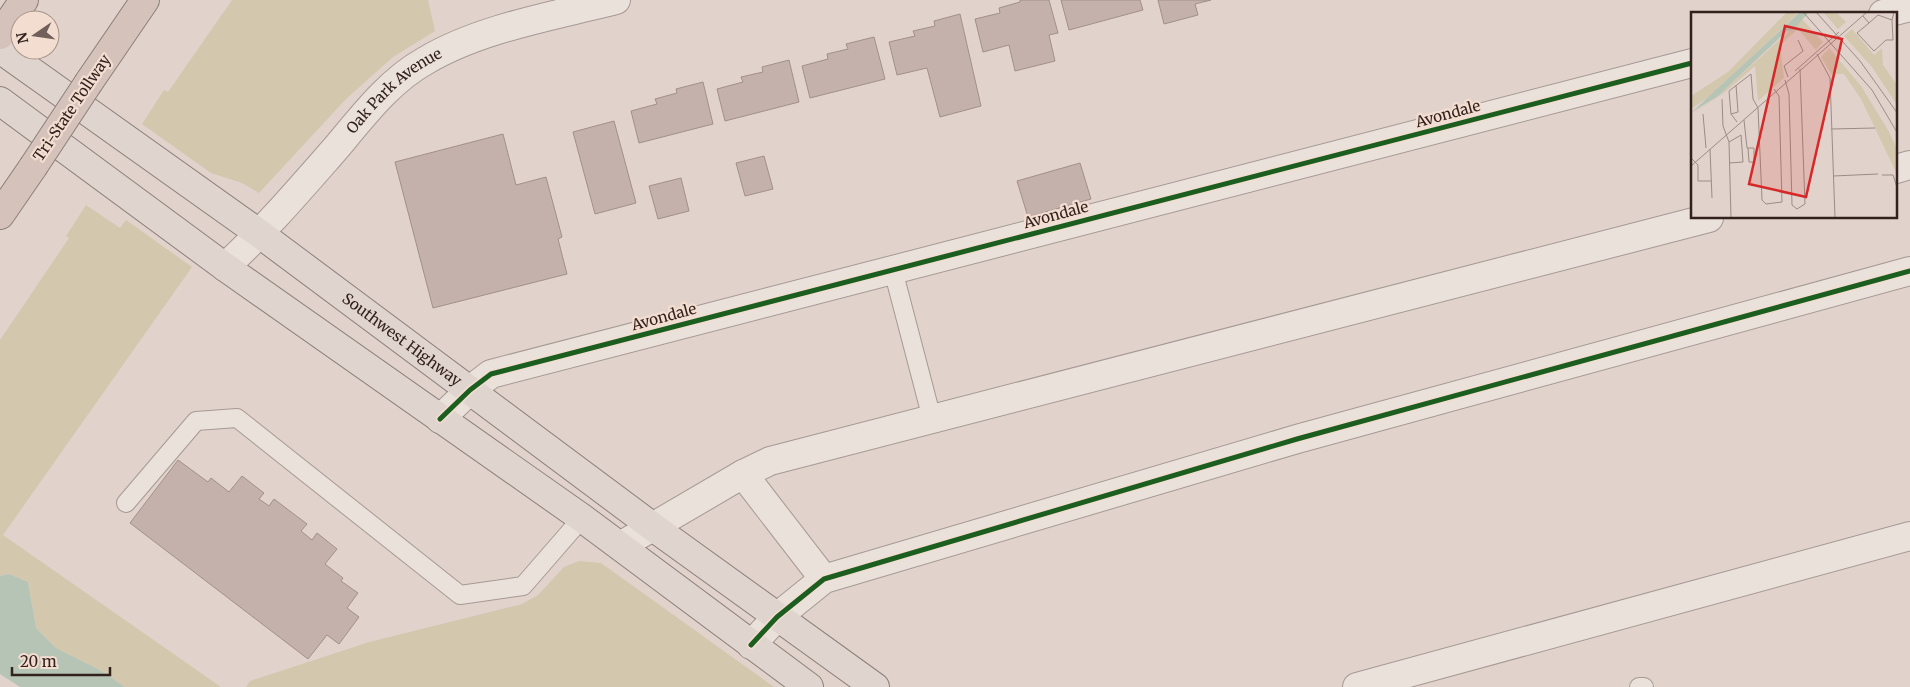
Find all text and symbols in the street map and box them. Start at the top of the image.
north arrow [10,10,60,60]
inset map [1691,12,1898,219]
text: N [12,31,32,45]
street label: Oak Park Avenue [342,43,445,137]
street label: Tri-State Tollway [29,51,114,165]
street label: Avondale [1412,96,1483,132]
street label: Avondale [1020,197,1091,233]
street label: Southwest Highway [339,289,466,390]
street label: Avondale [628,299,699,335]
scale bar [12,644,110,676]
text: 20 m [20,652,57,671]

